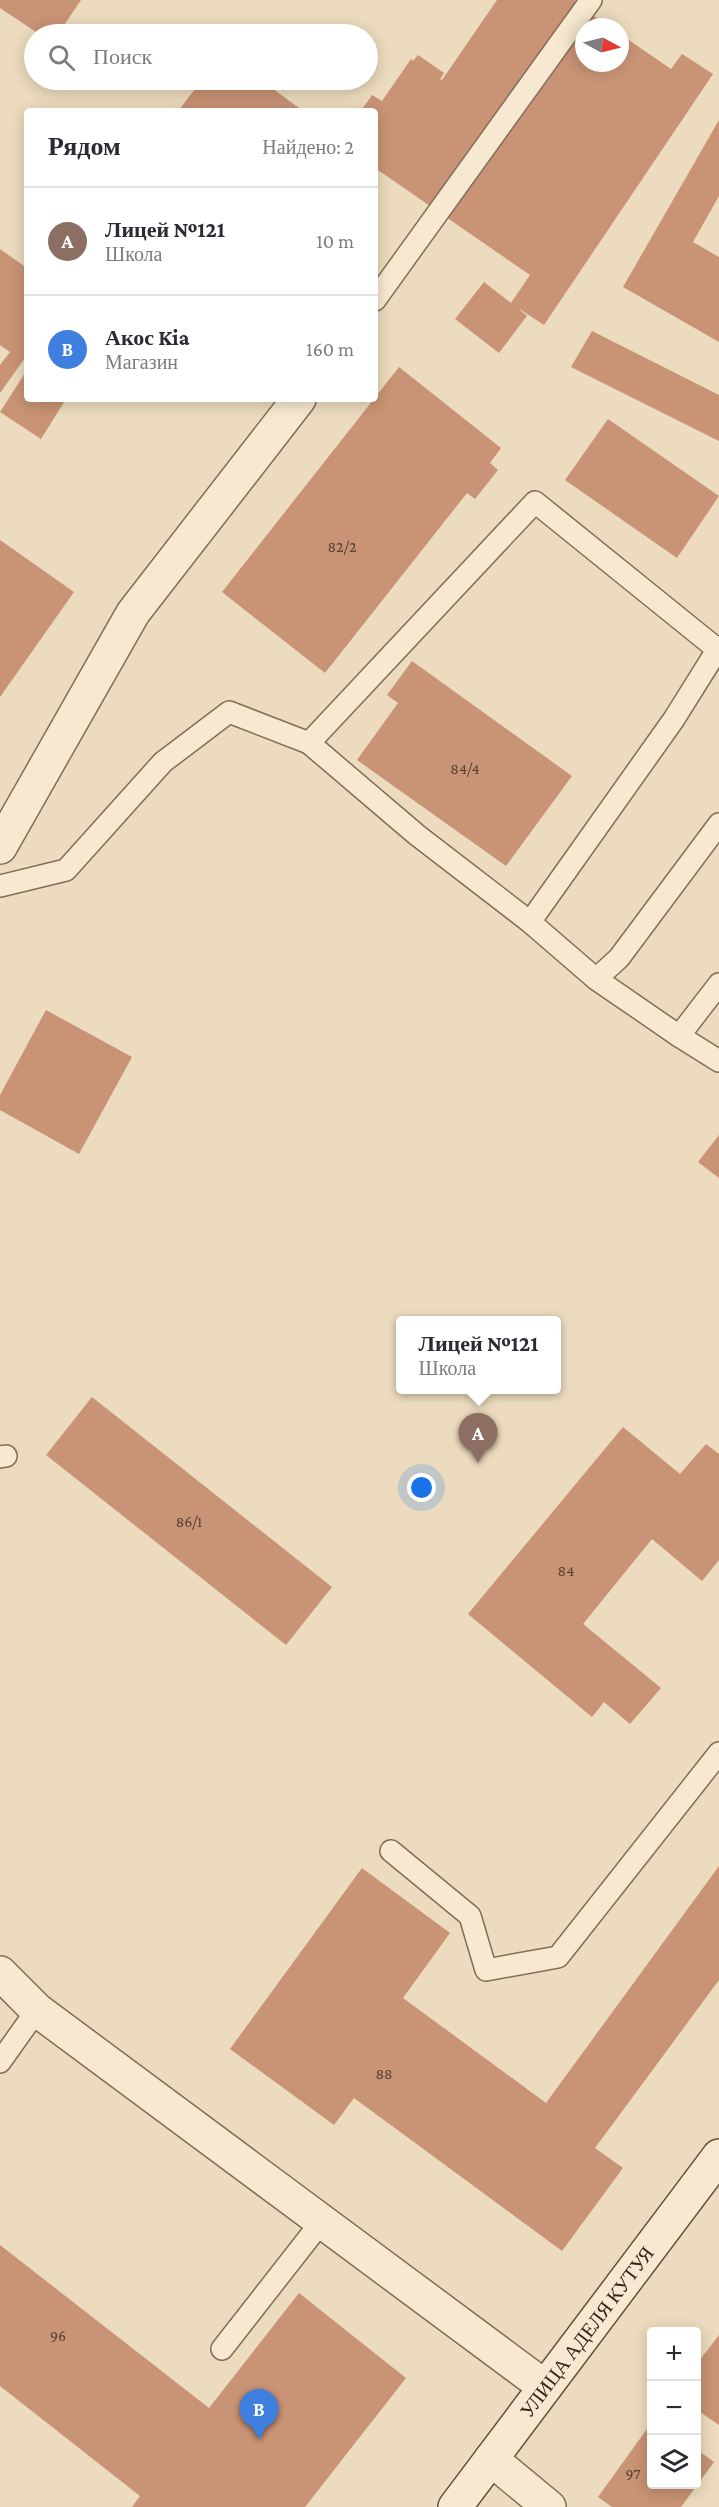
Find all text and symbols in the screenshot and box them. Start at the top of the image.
north arrow [575,18,629,72]
search box [24,24,378,90]
icon: search [45,41,78,74]
text: Поиск [93,44,152,69]
text: Рядом [48,132,121,161]
text: Найдено: 2 [262,136,354,158]
text: Лицей №121 [105,217,225,242]
text: A [62,230,73,252]
text: 10 m [316,230,354,252]
text: Школа [105,243,162,265]
text: Акос Kia [105,325,189,350]
text: B [62,338,73,360]
text: 160 m [306,338,354,360]
text: Магазин [105,351,178,373]
house number: 82/2 [327,538,357,555]
house number: 84/4 [450,760,480,777]
popup [396,1316,561,1394]
text: Лицей №121 [419,1331,538,1356]
text: Школа [419,1357,476,1379]
pin: A [458,1414,498,1463]
your location [407,1473,436,1502]
house number: 86/1 [176,1513,202,1530]
house number: 84 [558,1562,574,1579]
house number: 88 [375,2065,393,2082]
street label: УЛИЦА АДЕЛЯ КУТУЯ [515,2242,658,2422]
house number: 96 [50,2327,66,2344]
map controls [647,2327,701,2489]
button: + [647,2327,701,2381]
button: − [647,2381,701,2435]
pin: B [240,2390,278,2439]
button: layers [647,2435,701,2489]
house number: 97 [625,2465,641,2482]

